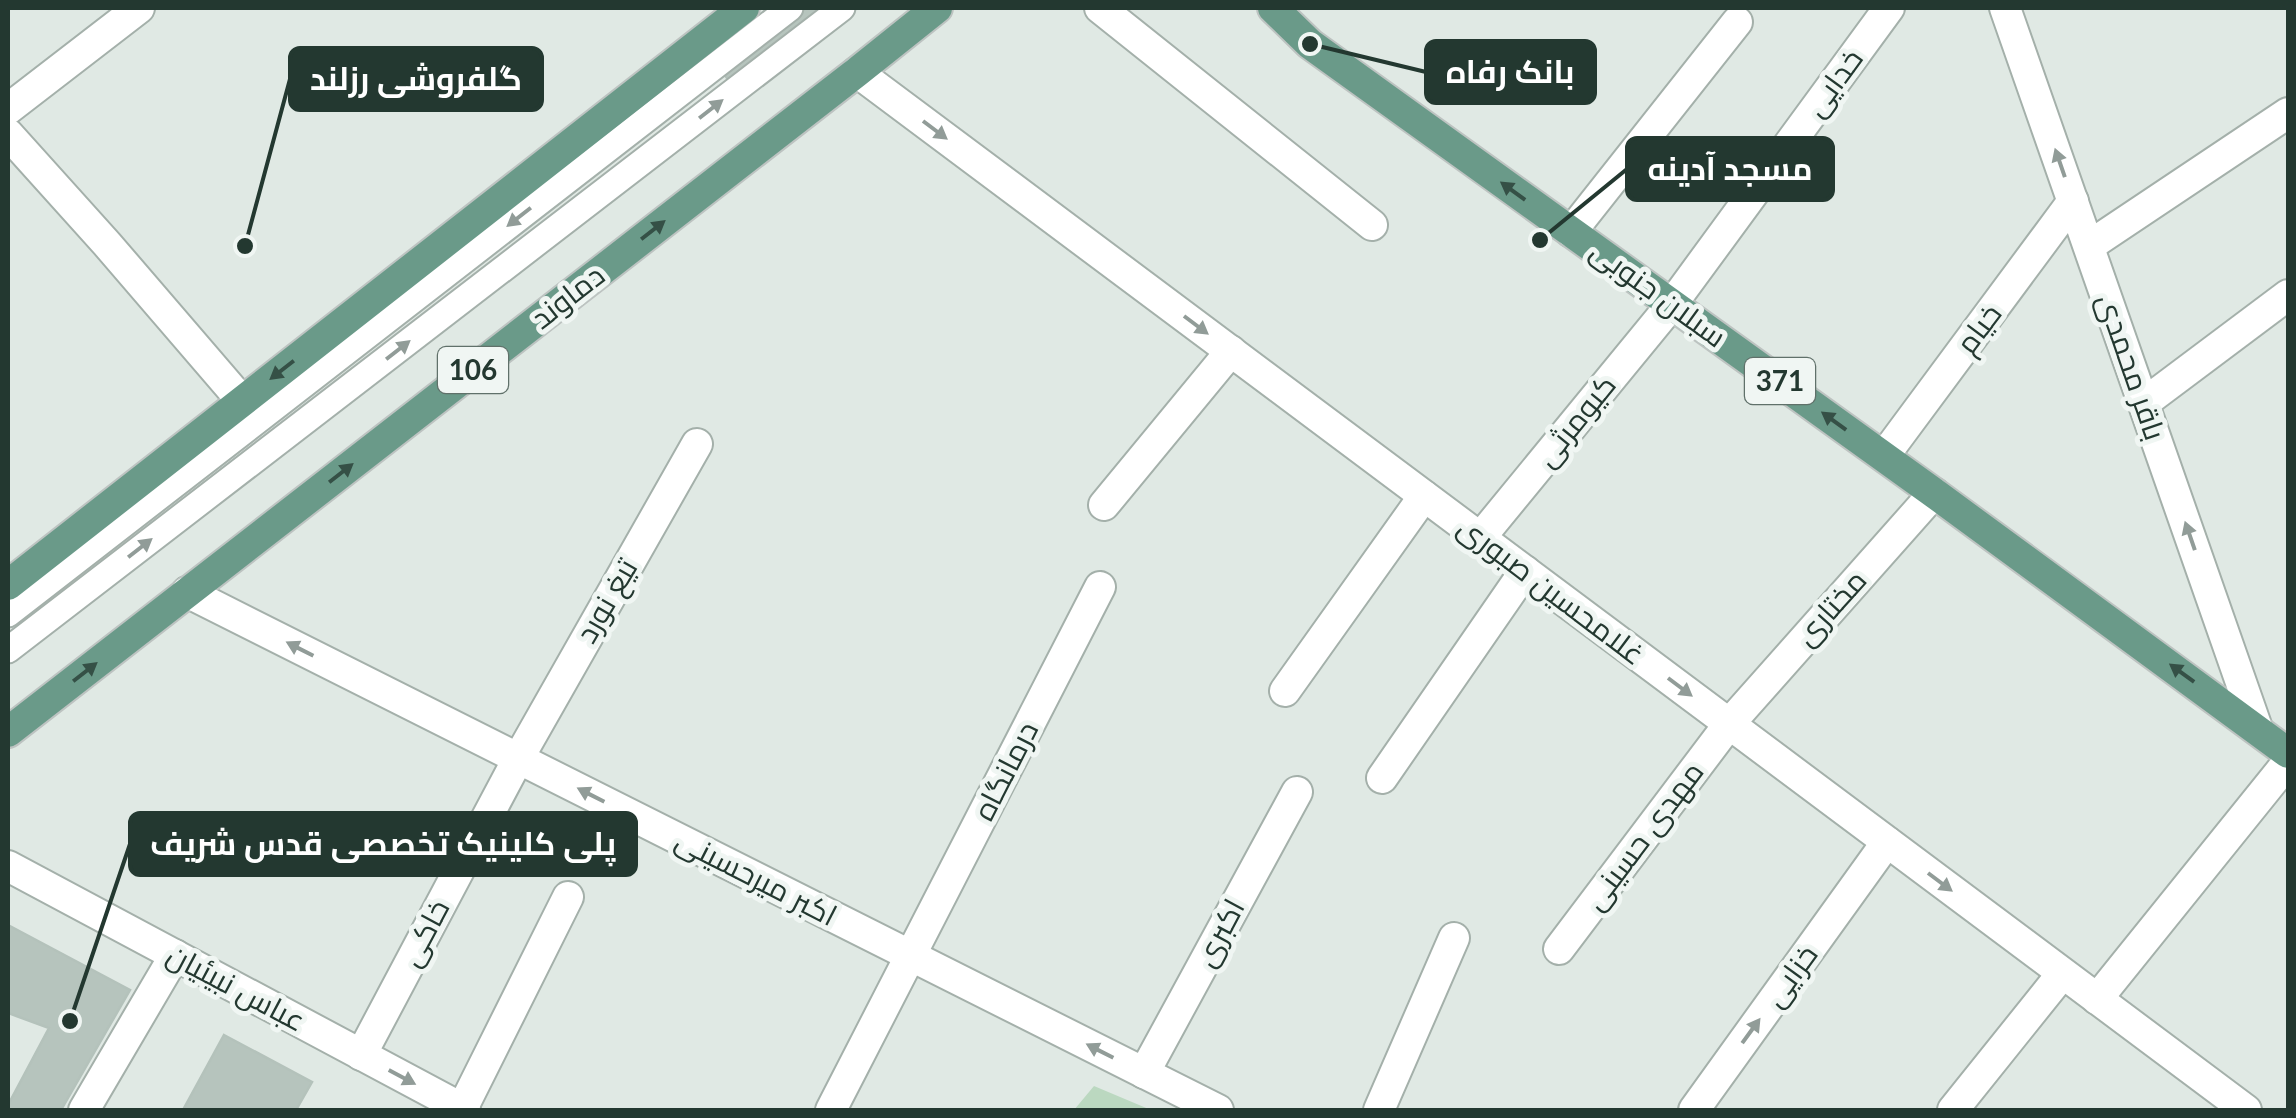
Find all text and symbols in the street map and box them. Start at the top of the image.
callout: بانک رفاه [1426,41,1595,103]
street label: خدایی [1796,41,1871,124]
callout: گلفروشی رزلند [290,48,542,110]
text: بانک رفاه [1446,51,1574,91]
text: گلفروشی رزلند [310,58,522,98]
one-way arrow [698,99,724,119]
one-way arrow [922,120,948,140]
callout: مسجد آدینه [1627,138,1833,200]
text: مسجد آدینه [1647,148,1813,187]
one-way arrow [2052,148,2067,178]
one-way arrow [1500,181,1527,201]
one-way arrow [506,207,532,227]
one-way arrow [640,221,666,241]
street label: سبلان جنوبی [1583,231,1734,355]
street label: دماوند [523,256,611,336]
street label: باقر محمدی [2090,288,2175,445]
street label: خیام [1947,296,2011,362]
one-way arrow [1183,315,1209,334]
one-way arrow [385,340,411,360]
road number: 106 [438,347,508,393]
road number: 371 [1745,358,1815,404]
one-way arrow [269,359,294,380]
street label: کیومرثی [1527,367,1624,474]
one-way arrow [1821,412,1847,431]
one-way arrow [328,463,354,483]
street label: غلامحسین صبوری [1451,508,1653,673]
one-way arrow [2182,521,2197,551]
one-way arrow [127,538,153,558]
street label: تیغ نورد [567,552,647,650]
street label: مختاری [1786,561,1874,653]
one-way arrow [286,641,315,658]
one-way arrow [72,662,97,683]
one-way arrow [2169,664,2195,684]
one-way arrow [1667,677,1693,697]
street label: درمانگاه [964,715,1045,826]
street label: مهدی حسینی [1575,754,1711,917]
one-way arrow [576,787,605,804]
callout: پلی کلینیک تخصصی قدس شریف [130,813,636,875]
street label: اکبر میرحسینی [669,820,843,934]
text: پلی کلینیک تخصصی قدس شریف [150,823,616,867]
one-way arrow [1927,872,1953,892]
street label: خاکی [391,892,458,973]
street label: اکبری [1186,892,1252,973]
street label: عباس نبیئیان [161,935,312,1039]
street label: خزایی [1755,937,1826,1014]
one-way arrow [1741,1018,1760,1044]
one-way arrow [1085,1043,1114,1060]
one-way arrow [388,1067,416,1085]

